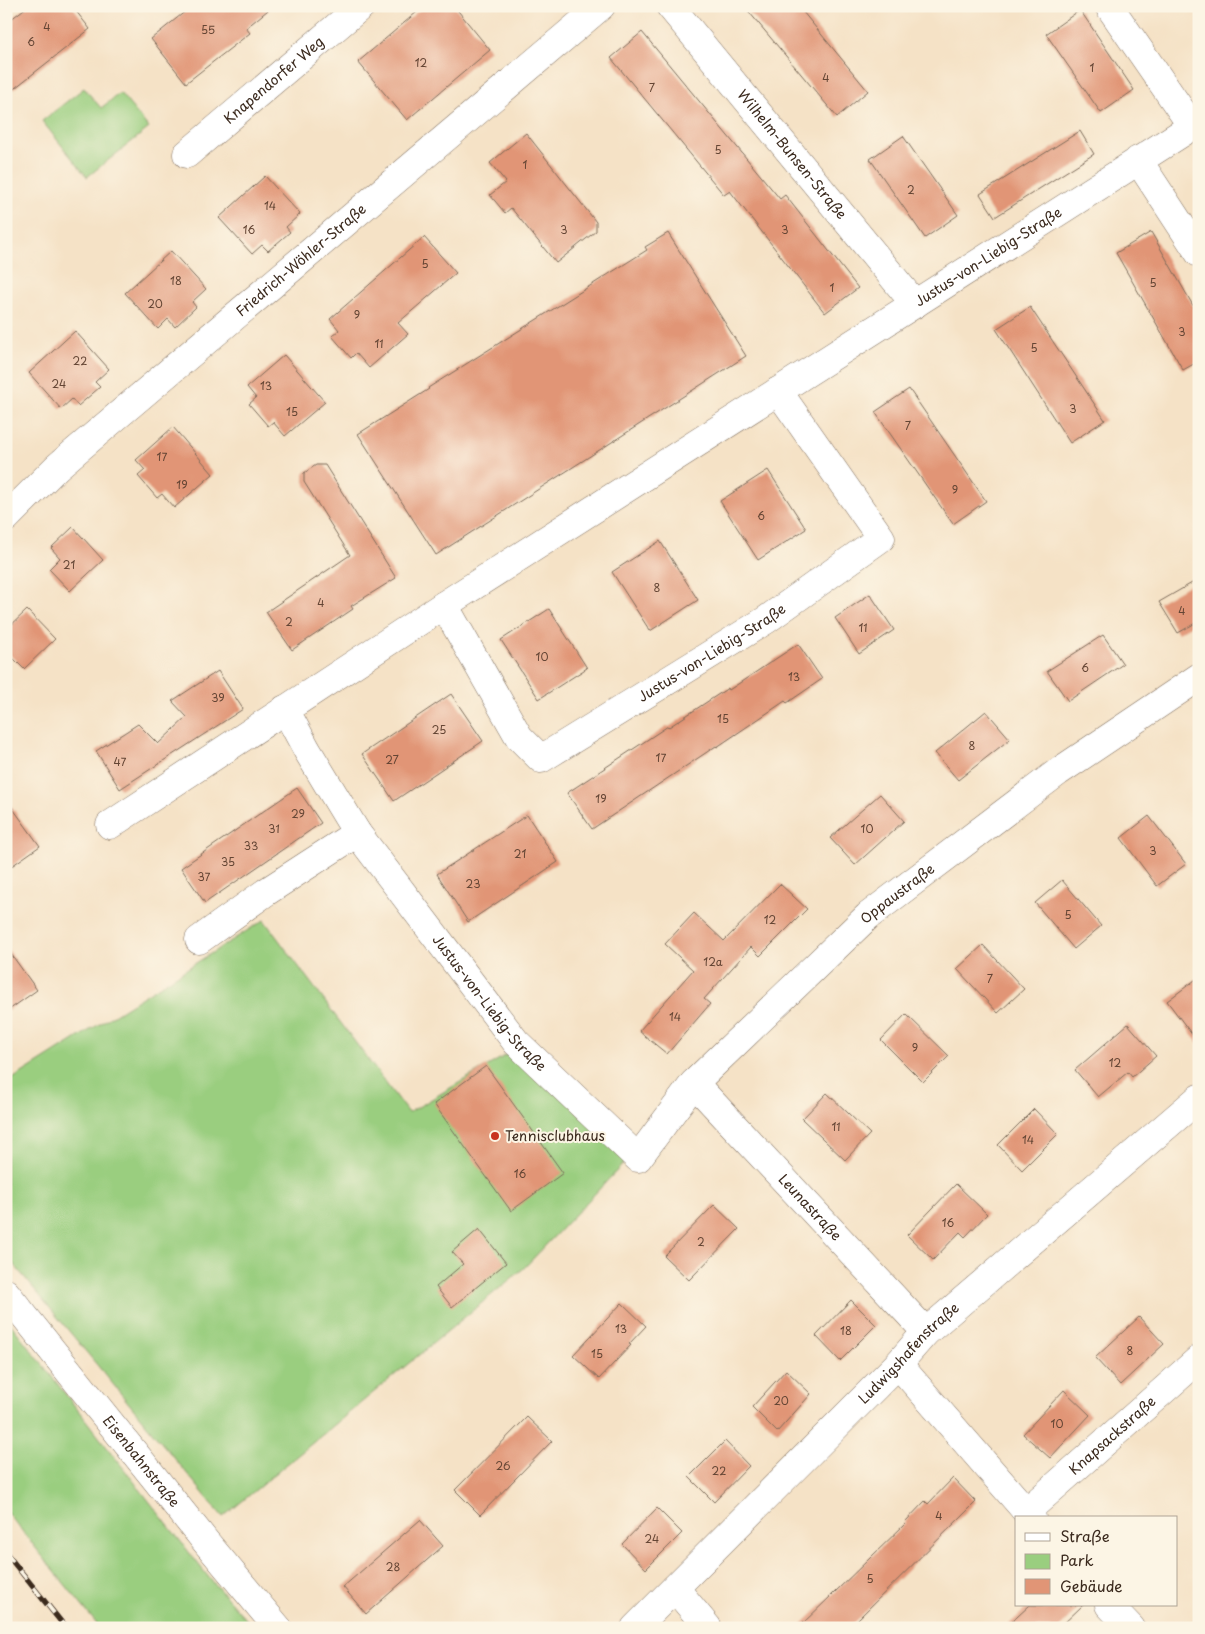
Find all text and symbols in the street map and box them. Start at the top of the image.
house number: 4 [43,18,51,35]
house number: 55 [201,21,215,38]
street label: Knapendorfer Weg [219,31,328,129]
house number: 6 [27,33,35,50]
house number: 12 [415,54,428,71]
house number: 1 [1090,59,1095,76]
house number: 4 [822,69,830,86]
house number: 7 [649,79,655,96]
street label: Wilhelm-Bunsen-Straße [733,84,852,224]
house number: 5 [714,141,722,158]
house number: 1 [523,156,528,173]
house number: 2 [907,181,915,198]
house number: 14 [264,197,276,214]
street label: Friedrich-Wöhler-Straße [231,198,370,321]
street label: Justus-von-Liebig-Straße [910,202,1066,311]
house number: 16 [243,221,256,238]
house number: 3 [560,221,568,238]
house number: 3 [781,221,789,238]
house number: 5 [421,255,429,272]
house number: 18 [170,272,182,289]
house number: 5 [1149,274,1157,291]
house number: 1 [830,279,835,296]
house number: 20 [147,295,163,312]
house number: 9 [354,306,360,323]
house number: 3 [1178,323,1186,340]
house number: 11 [374,335,384,352]
house number: 5 [1030,339,1038,356]
house number: 22 [73,352,87,369]
house number: 24 [52,375,66,392]
house number: 13 [260,377,272,394]
house number: 3 [1069,400,1077,417]
house number: 15 [286,403,298,420]
house number: 7 [905,417,911,434]
house number: 17 [157,448,168,465]
house number: 19 [176,476,188,493]
house number: 9 [952,481,958,498]
house number: 6 [757,507,765,524]
house number: 21 [63,556,75,573]
house number: 8 [654,579,661,596]
house number: 4 [317,594,325,611]
street label: Justus-von-Liebig-Straße [634,598,790,707]
house number: 4 [1178,602,1186,619]
house number: 2 [285,613,293,630]
house number: 11 [858,619,868,636]
house number: 10 [536,648,548,665]
house number: 6 [1081,659,1089,676]
house number: 13 [788,668,800,685]
house number: 39 [211,689,225,706]
house number: 15 [717,710,729,727]
house number: 25 [432,721,446,738]
house number: 8 [969,737,976,754]
house number: 17 [656,749,667,766]
house number: 27 [385,751,399,768]
house number: 47 [114,753,127,770]
house number: 19 [595,790,607,807]
house number: 29 [291,805,305,822]
house number: 31 [268,820,280,837]
house number: 10 [861,820,873,837]
house number: 33 [244,837,258,854]
house number: 3 [1149,842,1157,859]
house number: 21 [514,845,526,862]
house number: 35 [221,853,235,870]
street label: Oppaustraße [855,858,939,928]
house number: 37 [198,868,211,885]
house number: 23 [466,875,480,892]
house number: 5 [1064,906,1072,923]
house number: 12 [764,911,777,928]
street label: Justus-von-Liebig-Straße [428,930,551,1076]
house number: 12a [703,953,723,970]
house number: 7 [987,970,993,987]
house number: 14 [669,1008,681,1025]
house number: 9 [912,1039,918,1056]
house number: 12 [1109,1054,1122,1071]
house number: 11 [831,1118,841,1135]
place label: Tennisclubhaus [505,1125,605,1146]
marker: Tennisclubhaus [489,1130,501,1142]
house number: 14 [1022,1131,1034,1148]
house number: 16 [514,1165,527,1182]
street label: Leunastraße [774,1169,847,1245]
house number: 16 [942,1214,955,1231]
house number: 2 [697,1233,705,1250]
street label: Ludwigshafenstraße [853,1297,963,1408]
house number: 13 [615,1320,627,1337]
house number: 18 [840,1322,852,1339]
house number: 8 [1127,1342,1134,1359]
house number: 15 [591,1345,603,1362]
street label: Knapsackstraße [1064,1391,1160,1479]
house number: 20 [773,1392,789,1409]
street label: Eisenbahnstraße [98,1411,185,1512]
house number: 10 [1051,1415,1063,1432]
house number: 26 [495,1457,511,1474]
house number: 22 [712,1462,726,1479]
house number: 4 [935,1507,943,1524]
legend [1015,1516,1178,1606]
text: Straße [1060,1524,1110,1547]
house number: 24 [645,1530,659,1547]
text: Park [1060,1548,1094,1571]
house number: 28 [386,1558,400,1575]
house number: 5 [866,1570,874,1587]
text: Gebäude [1060,1574,1122,1597]

